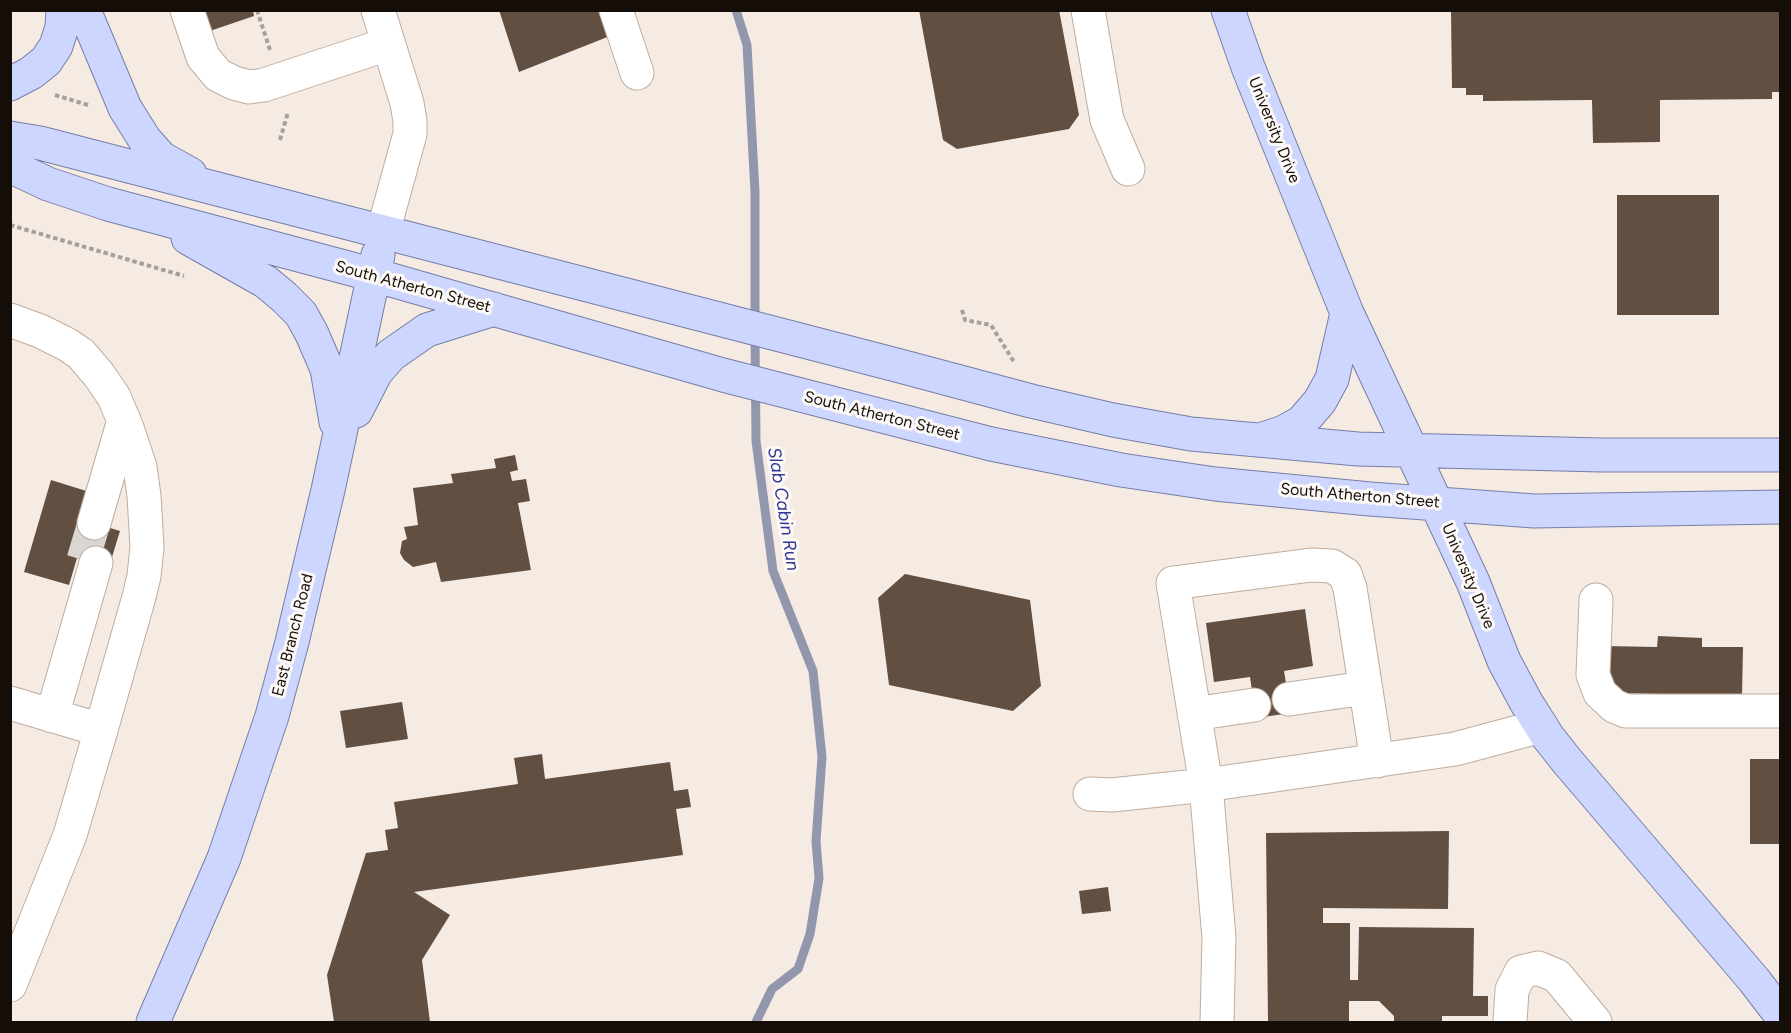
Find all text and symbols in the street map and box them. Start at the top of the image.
street label: University Drive [1244,74,1304,186]
street label: South Atherton Street [333,257,493,317]
street label: South Atherton Street [802,387,962,445]
water label: Slab Cabin Run [763,446,803,572]
street label: South Atherton Street [1280,479,1440,513]
street label: University Drive [1437,520,1499,632]
street label: East Branch Road [268,572,318,698]

